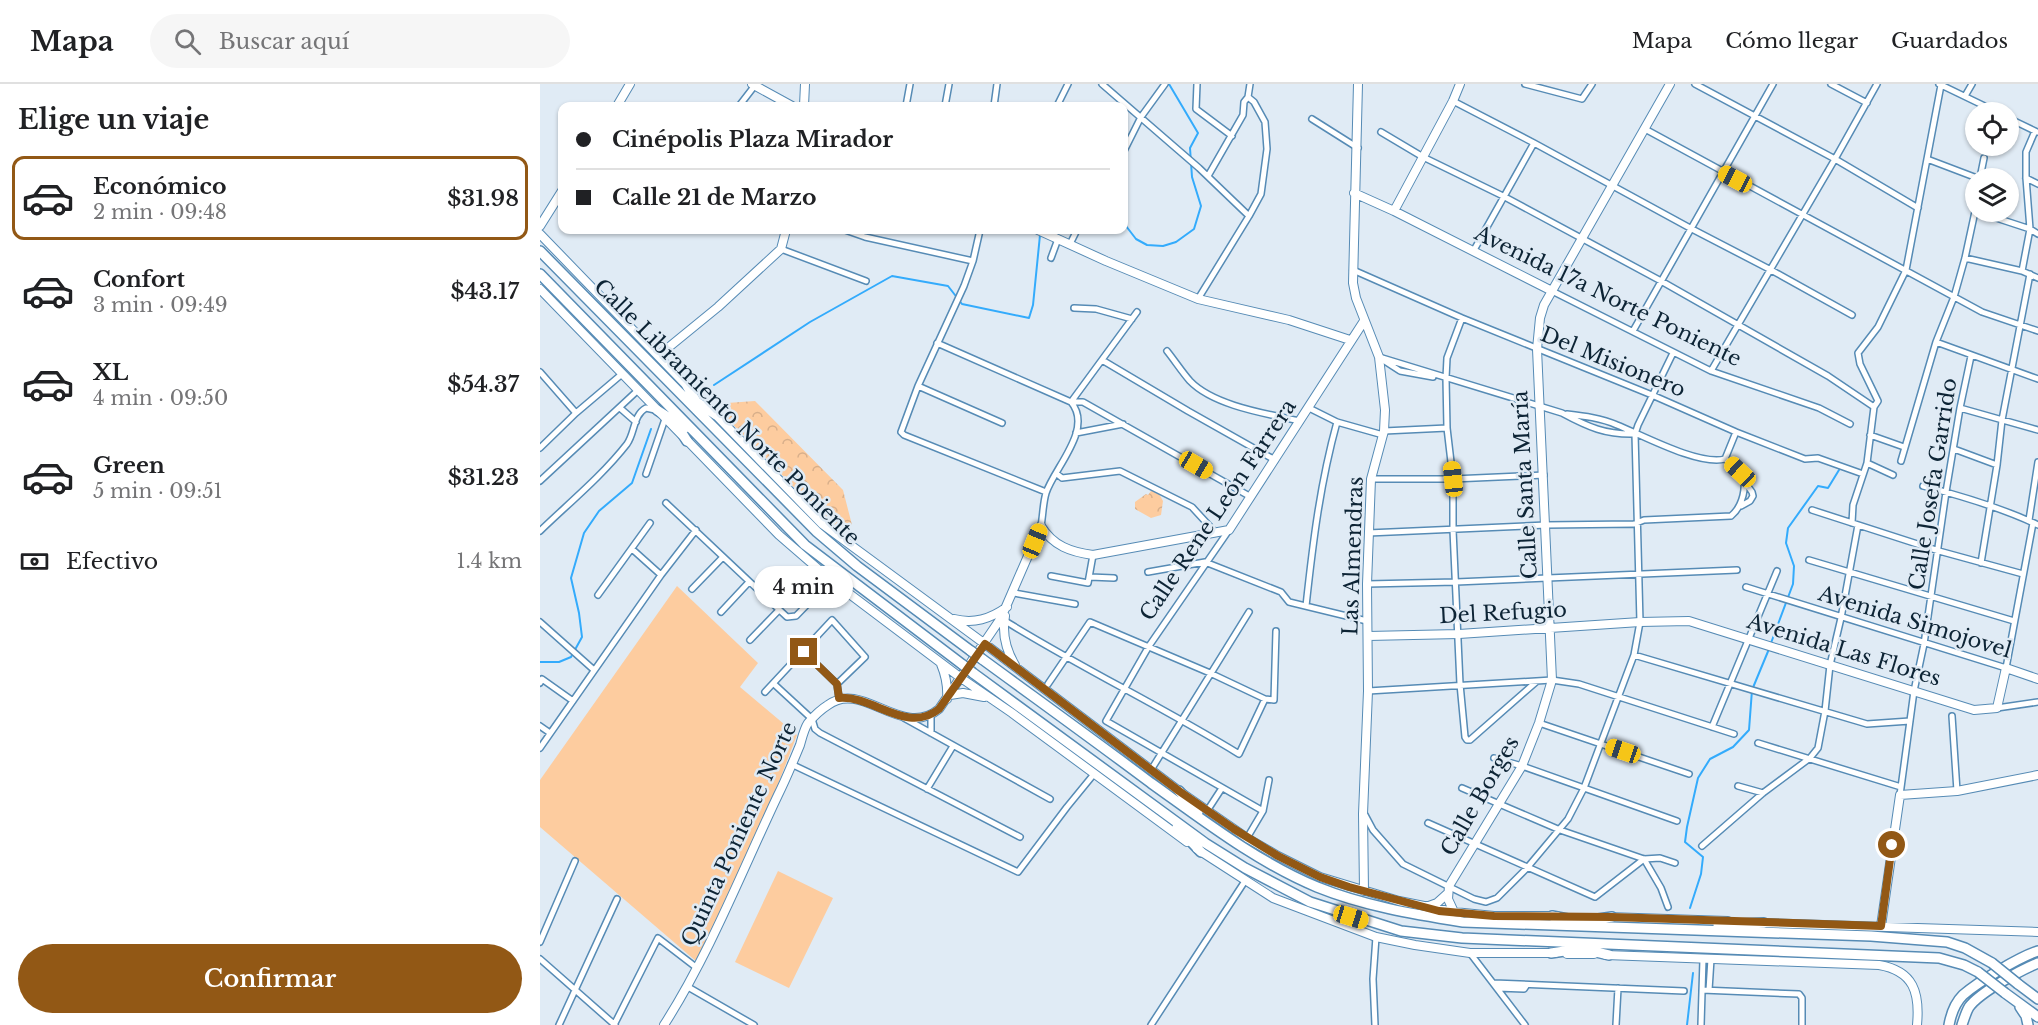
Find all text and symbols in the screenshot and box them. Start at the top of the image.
search box [150,14,570,68]
text: Mapa [30,24,114,59]
icon: search [171,25,204,58]
text: Buscar aquí [219,28,349,55]
text: Mapa [1632,28,1692,54]
text: Cómo llegar [1725,28,1858,54]
text: Guardados [1891,28,2008,54]
map controls [1965,102,2019,222]
button: locate [1965,102,2019,156]
text: Elige un viaje [18,103,209,136]
text: Cinépolis Plaza Mirador [612,126,893,153]
car [1715,163,1755,195]
button: layers [1965,168,2019,222]
icon: car [21,171,75,225]
text: Económico [93,173,226,200]
text: Calle 21 de Marzo [612,184,817,211]
text: $31.98 [447,185,519,212]
text: 2 min · 09:48 [93,200,227,224]
street label: Avenida 17a Norte Poniente [1469,220,1746,372]
icon: car [21,264,75,318]
text: Confort [93,266,185,293]
street label: Calle Libramiento Norte Poniente [589,274,865,550]
text: $43.17 [450,278,519,305]
text: 3 min · 09:49 [93,293,228,317]
street label: Del Misionero [1537,321,1689,403]
icon: car [21,357,75,411]
text: XL [93,359,128,386]
text: $54.37 [447,371,519,398]
street label: Calle Josefa Garrido [1903,376,1963,592]
text: 4 min · 09:50 [93,386,228,410]
street label: Calle Santa María [1507,390,1543,580]
street label: Calle Rene León Farrera [1134,394,1302,626]
car [1176,448,1216,482]
icon: car [21,450,75,504]
text: Green [93,452,165,479]
car [1721,453,1759,491]
car [1442,460,1464,498]
text: $31.23 [448,464,519,491]
street label: Las Almendras [1337,476,1369,636]
text: 5 min · 09:51 [93,479,222,503]
car [1020,521,1050,561]
icon: cash [18,545,51,578]
text: Efectivo [66,548,158,575]
text: 1.4 km [457,549,522,573]
callout: 4 min [754,565,854,607]
text: 4 min [773,575,834,599]
street label: Avenida Simojovel [1814,580,2015,664]
street label: Del Refugio [1438,597,1568,629]
street label: Avenida Las Flores [1743,608,1944,692]
route end [790,638,817,665]
street label: Quinta Poniente Norte [676,718,802,950]
street label: Calle Borges [1435,731,1525,861]
car [1603,737,1643,765]
route start [1878,831,1905,858]
car [1331,903,1371,931]
button: Confirmar [18,944,522,1013]

